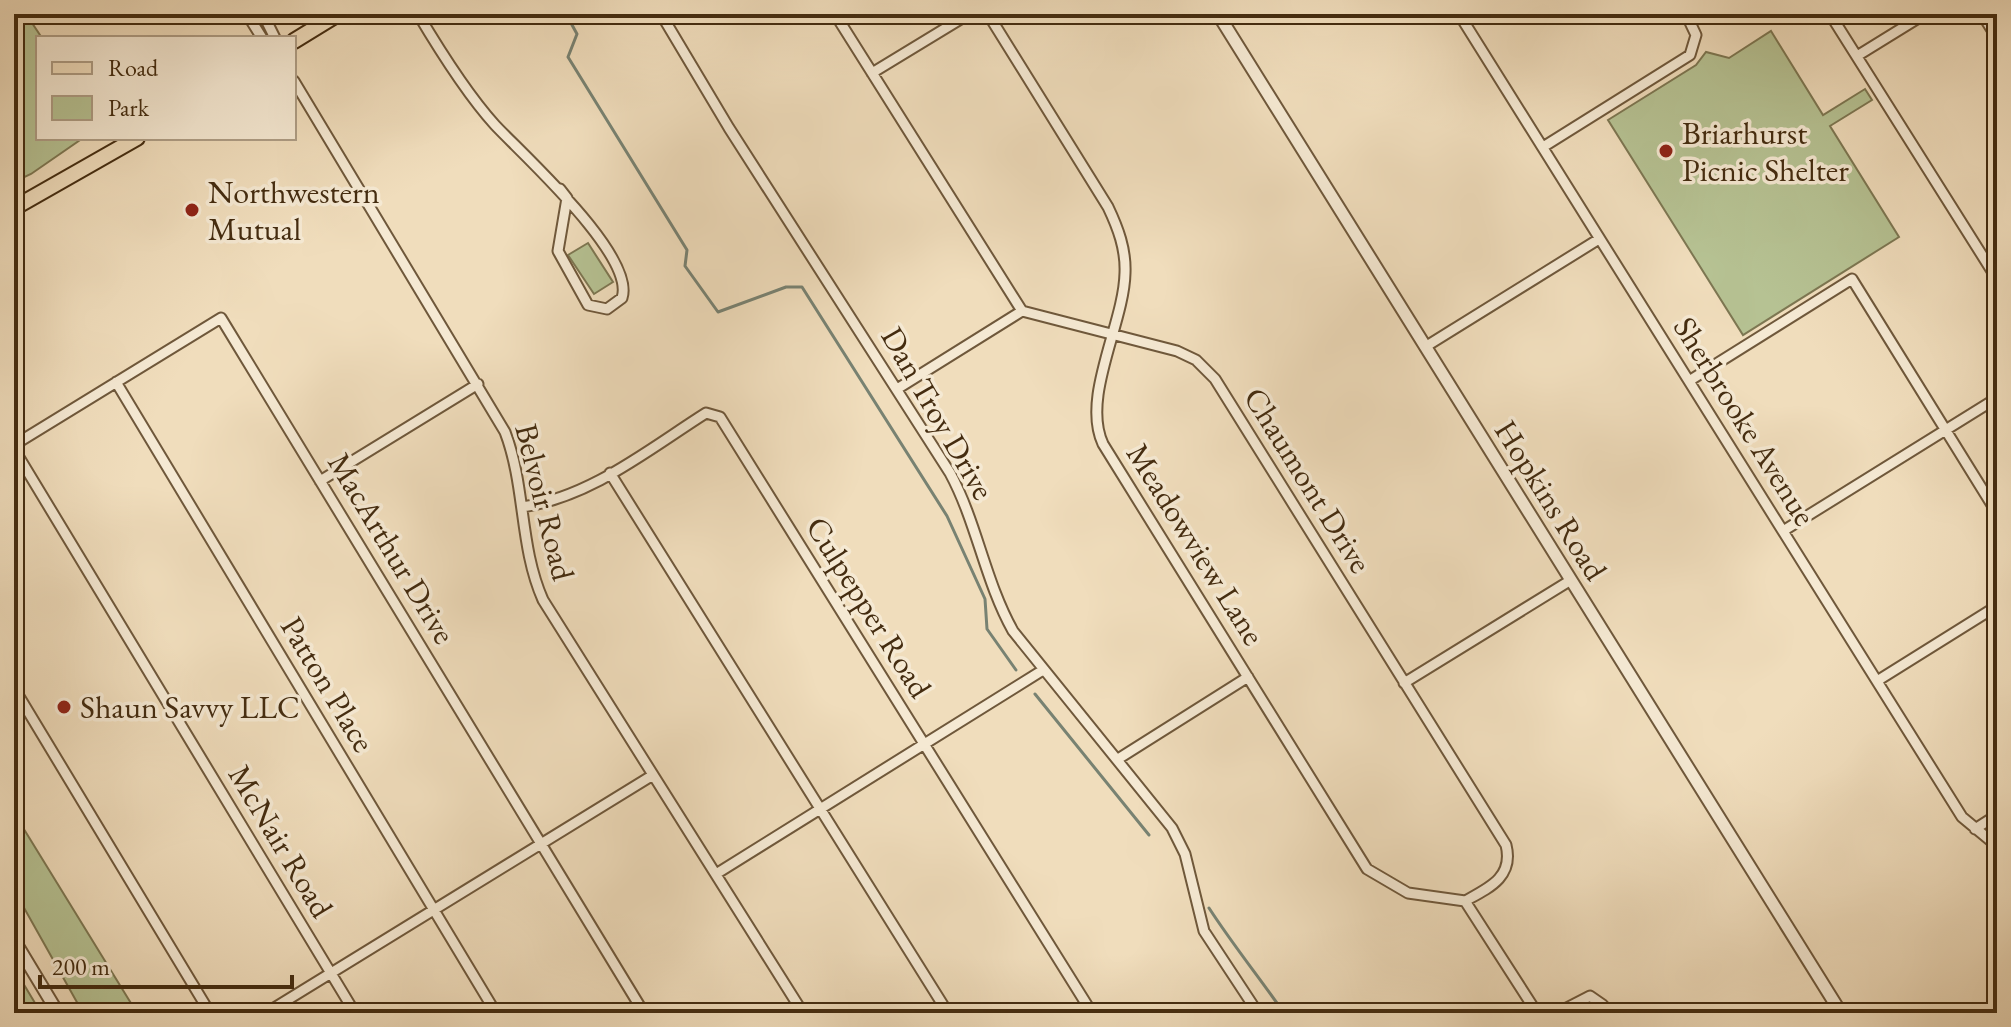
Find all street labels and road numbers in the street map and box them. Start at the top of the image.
street label: Sherbrooke Avenue [1664,309,1826,533]
street label: Dan Troy Drive [872,319,1004,507]
street label: Chaumont Drive [1234,379,1382,581]
street label: Hopkins Road [1485,412,1617,589]
street label: Belvoir Road [505,419,585,585]
street label: Meadowview Lane [1117,435,1275,653]
street label: MacArthur Drive [318,445,466,651]
street label: Culpepper Road [797,508,942,706]
street label: Patton Place [271,608,385,760]
street label: McNair Road [219,757,344,926]

